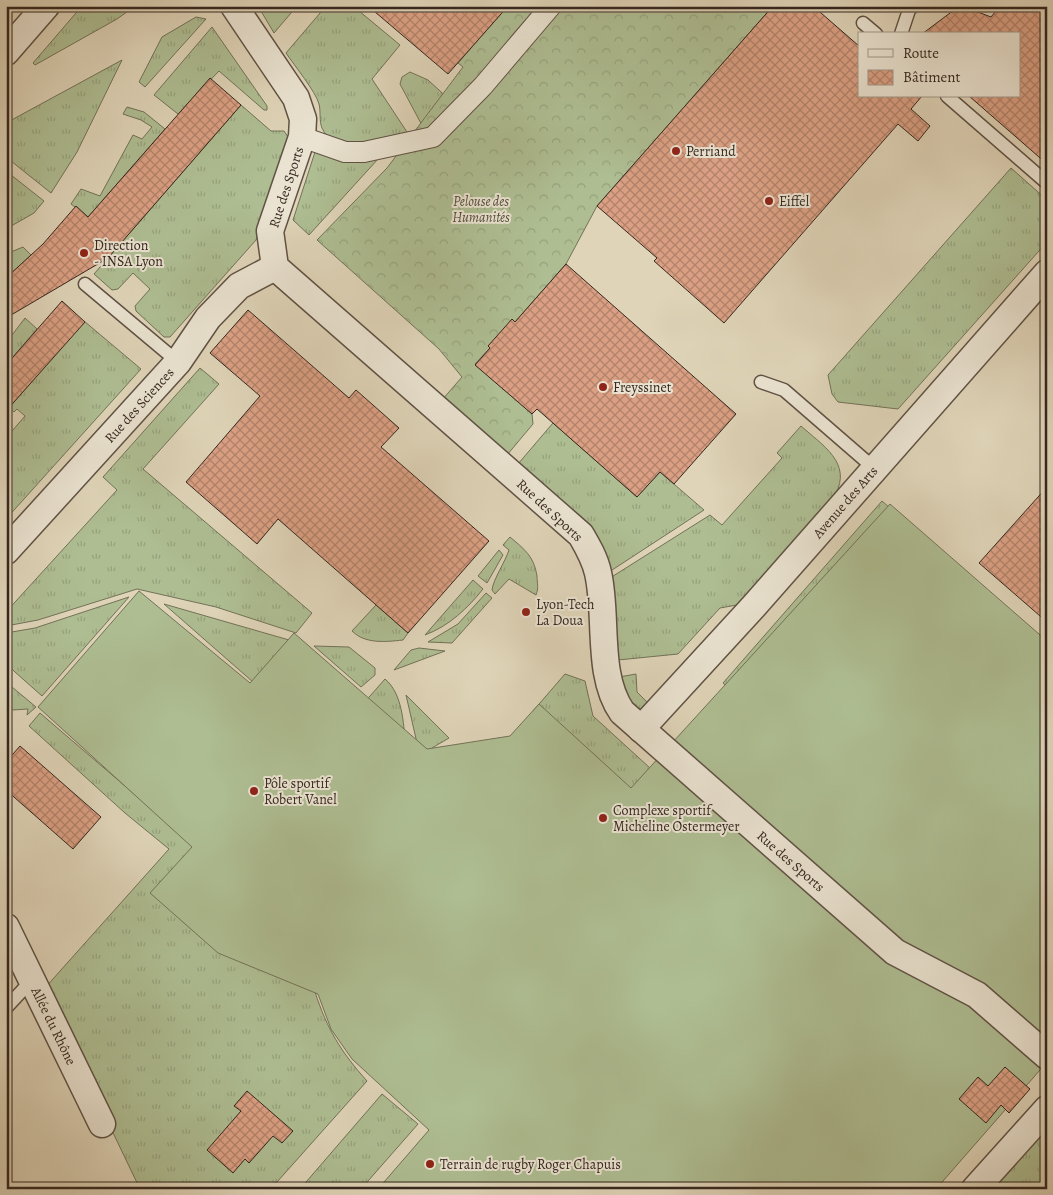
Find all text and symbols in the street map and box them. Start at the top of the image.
legend [858,32,1020,98]
text: Route [903,43,939,63]
text: Bâtiment [903,67,961,87]
place label: Perriand [686,142,736,161]
street label: Rue des Sports [264,144,309,230]
marker: Perriand [670,145,682,157]
park label: Pelouse des Humanités [452,192,510,227]
place label: Eiffel [779,192,810,211]
marker: Eiffel [763,195,775,207]
place label: Direction - INSA Lyon [94,236,163,271]
marker: Direction - INSA Lyon [78,247,90,259]
street label: Rue des Sciences [100,363,178,447]
place label: Freyssinet [613,378,672,397]
marker: Freyssinet [597,381,609,393]
street label: Avenue des Arts [808,462,882,543]
street label: Rue des Sports [512,475,587,546]
place label: Lyon-Tech La Doua [536,595,595,630]
marker: Lyon-Tech La Doua [520,606,532,618]
place label: Pôle sportif Robert Vanel [264,774,337,809]
marker: Pôle sportif Robert Vanel [248,785,260,797]
place label: Complexe sportif Micheline Ostermeyer [613,801,740,836]
marker: Complexe sportif Micheline Ostermeyer [597,812,609,824]
street label: Rue des Sports [753,827,829,896]
street label: Allée du Rhône [26,983,81,1068]
place label: Terrain de rugby Roger Chapuis [440,1155,621,1174]
marker: Terrain de rugby Roger Chapuis [424,1158,436,1170]

